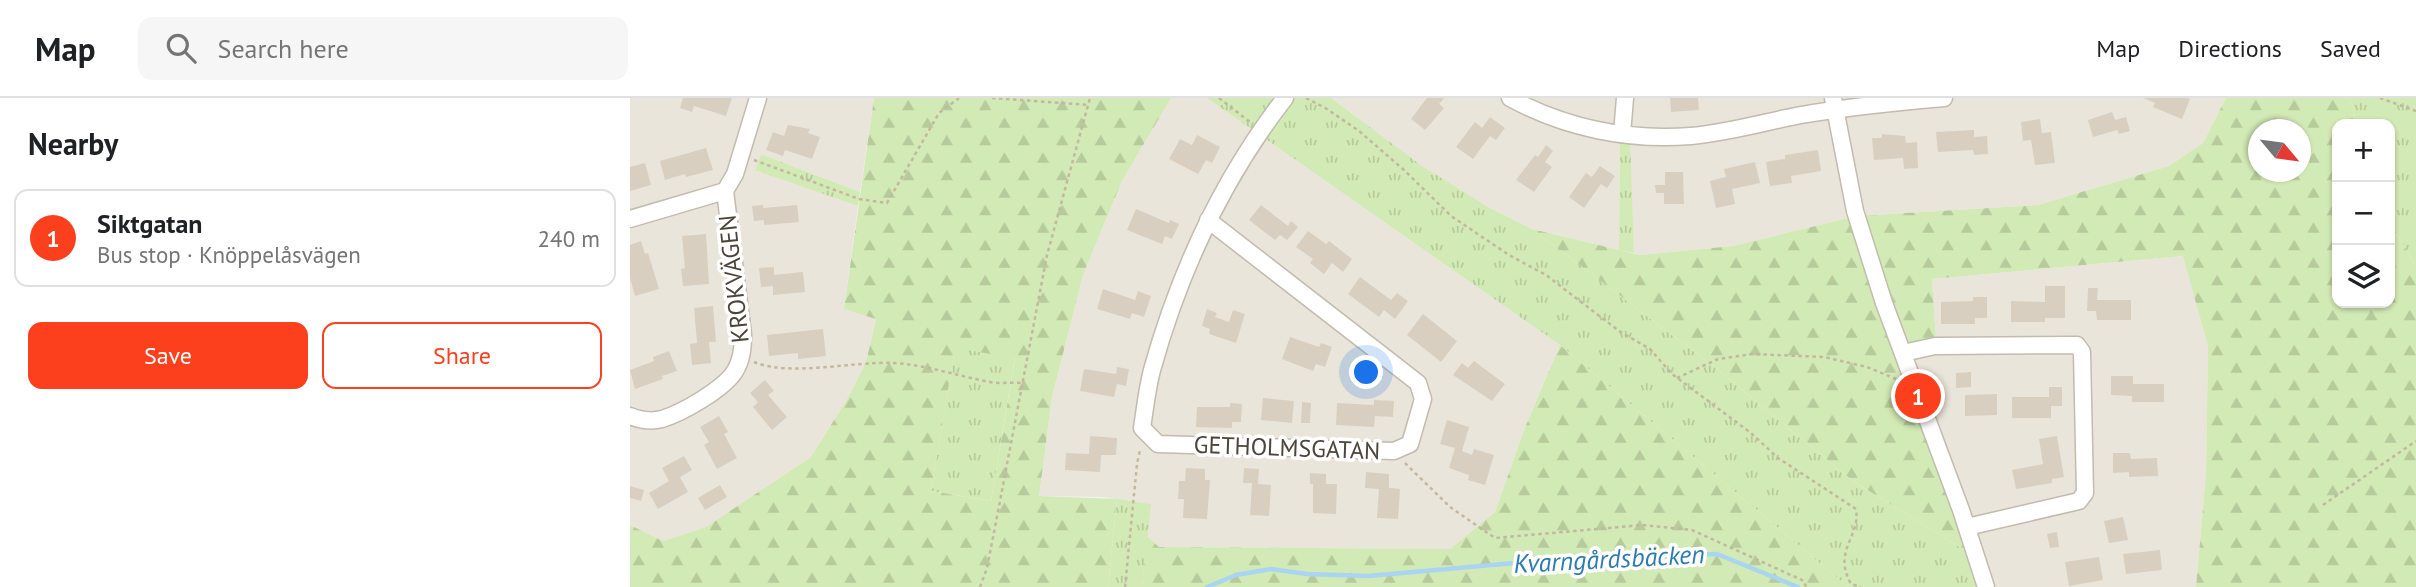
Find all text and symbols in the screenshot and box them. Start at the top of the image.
search box [138,17,628,80]
text: Map [35,27,96,70]
icon: search [162,29,200,67]
text: Search here [218,32,349,65]
text: Map [2096,33,2140,64]
text: Directions [2178,33,2282,64]
text: Saved [2320,33,2381,64]
north arrow [2248,119,2311,182]
map controls [2332,119,2395,308]
button: + [2332,119,2395,182]
text: Nearby [28,124,118,163]
button: − [2332,182,2395,245]
text: Siktgatan [97,207,202,240]
street label: KROKVÄGEN [711,213,756,345]
text: 1 [46,224,60,253]
text: 240 m [538,224,600,253]
text: Bus stop · Knöppelåsvägen [97,240,361,269]
button: layers [2332,245,2395,308]
button: Save [28,322,308,389]
button: Share [322,322,602,389]
your location [1349,355,1383,389]
pin: 1 [1895,370,1941,422]
street label: GETHOLMSGATAN [1193,429,1381,466]
water label: Kvarngårdsbäcken [1513,537,1705,580]

